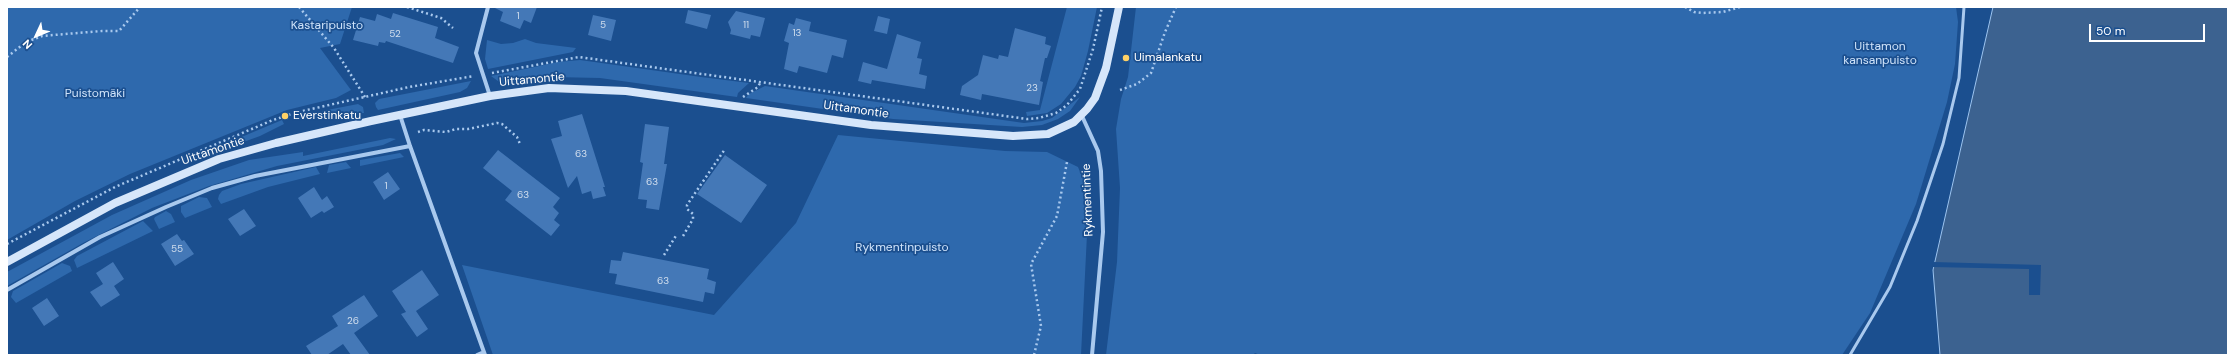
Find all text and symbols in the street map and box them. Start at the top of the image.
house number: 1 [516,10,520,22]
north arrow [16,16,56,56]
scale bar [2091,16,2207,42]
park label: Kastaripuisto [291,19,363,33]
house number: 5 [600,19,606,31]
house number: 11 [743,19,749,31]
text: 50 m [2096,23,2125,39]
house number: 13 [792,27,802,39]
house number: 52 [389,28,401,40]
text: N [20,37,35,52]
park label: Uittamon kansanpuisto [1843,40,1917,68]
place label: Uimalankatu [1134,51,1202,65]
marker: Uimalankatu [1121,53,1131,63]
street label: Uittamontie [499,70,565,90]
house number: 23 [1026,82,1038,94]
park label: Puistomäki [65,87,125,101]
street label: Uittamontie [822,98,890,122]
place label: Everstinkatu [293,109,361,123]
marker: Everstinkatu [280,111,290,121]
street label: Uittamontie [180,133,246,169]
house number: 63 [575,148,587,160]
street label: Rykmentintie [1080,163,1096,237]
house number: 63 [646,176,658,188]
house number: 1 [384,180,388,192]
house number: 63 [517,189,529,201]
park label: Rykmentinpuisto [855,241,949,255]
house number: 55 [171,243,183,255]
house number: 63 [657,275,669,287]
house number: 26 [347,315,359,327]

